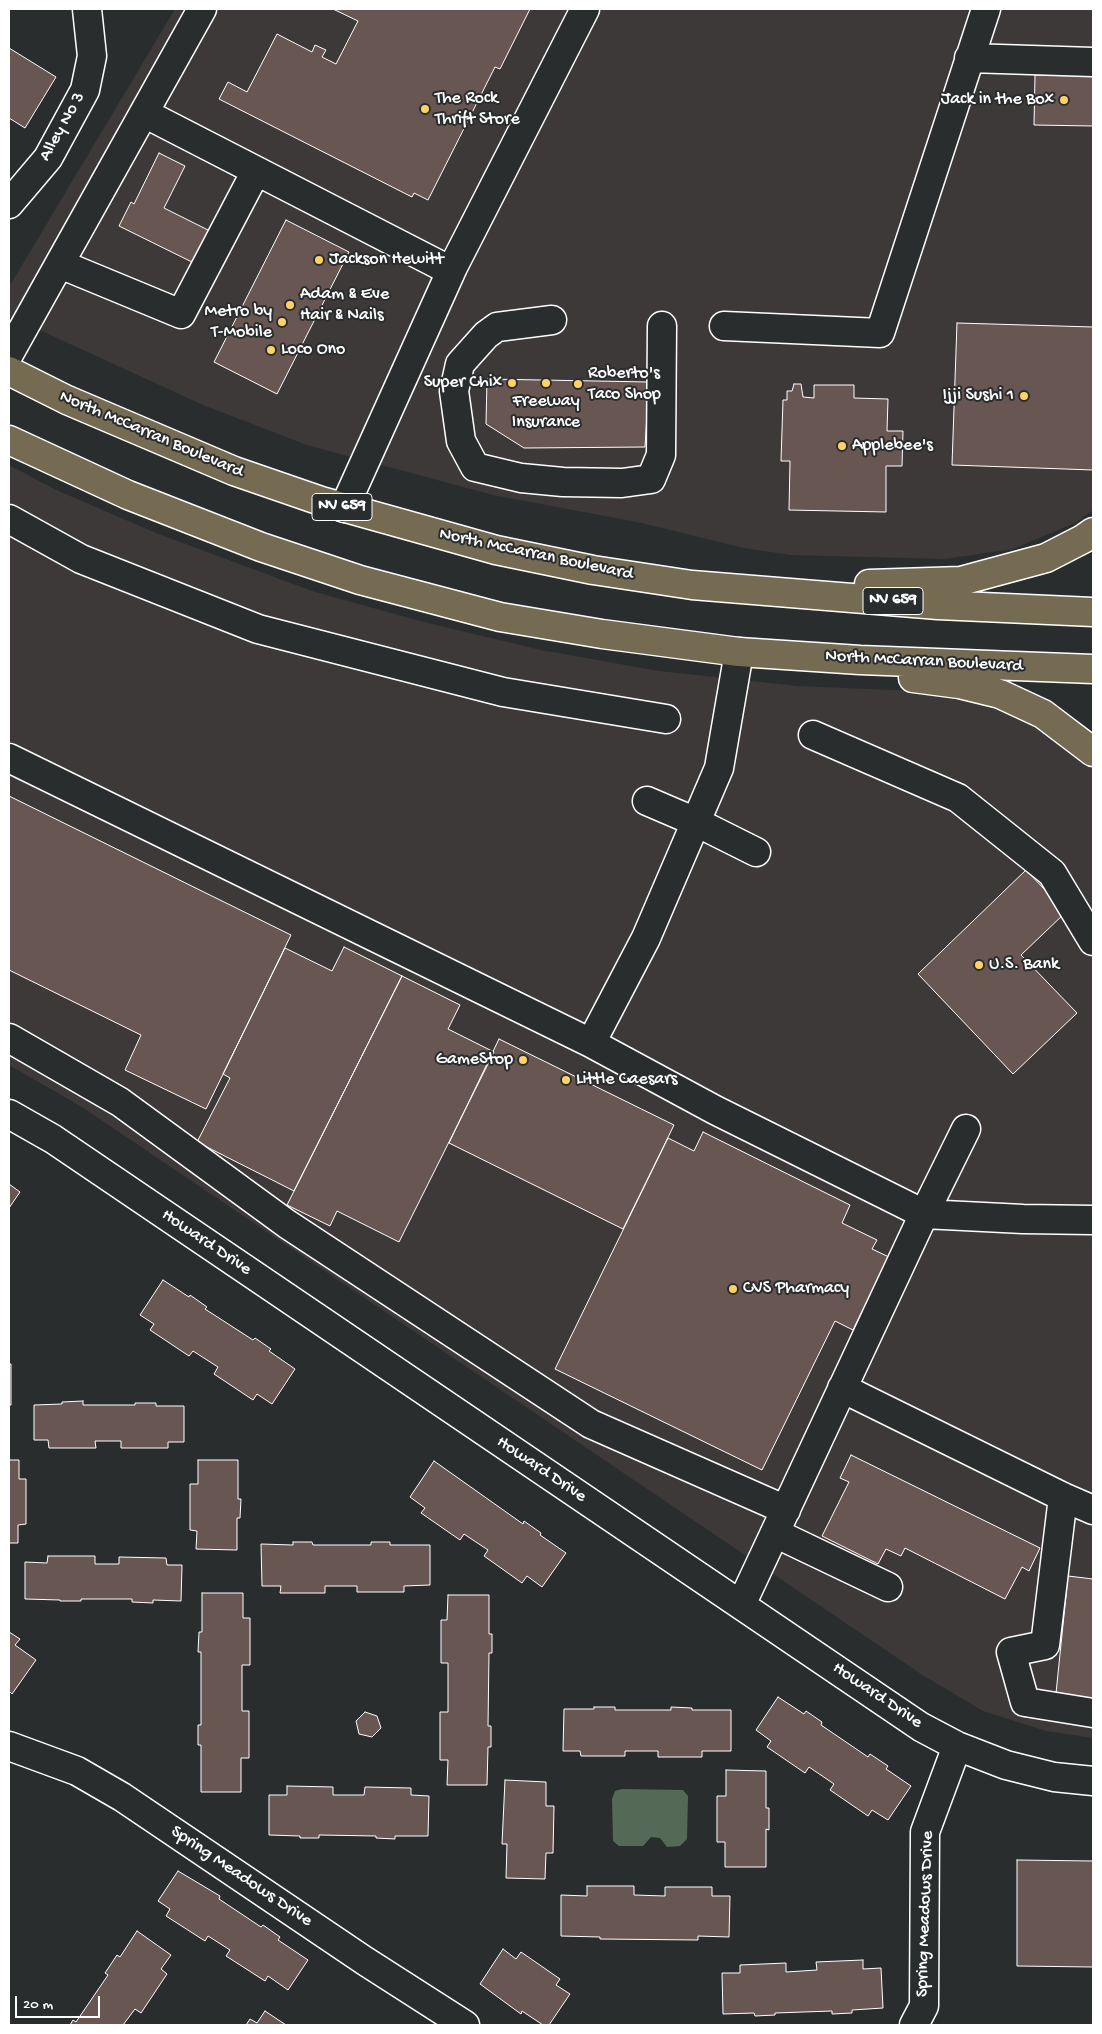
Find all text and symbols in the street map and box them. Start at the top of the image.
place label: The Rock Thrift Store [435,88,520,130]
street label: Alley No 3 [35,89,91,165]
place label: Jack in the Box [941,89,1054,111]
marker: Jack in the Box [1058,94,1070,106]
marker: The Rock Thrift Store [419,103,431,115]
place label: Jackson Hewitt [329,249,444,271]
marker: Jackson Hewitt [313,254,325,266]
place label: Adam & Eve Hair & Nails [300,284,389,326]
marker: Adam & Eve Hair & Nails [284,299,296,311]
place label: Metro by T-Mobile [205,301,272,344]
marker: Metro by T-Mobile [276,316,288,328]
place label: Loco Ono [281,339,345,361]
marker: Loco Ono [265,344,277,356]
place label: Roberto's Taco Shop [588,363,661,406]
place label: Super Chix [424,372,502,394]
marker: Super Chix [506,377,518,389]
marker: Freeway Insurance [540,377,552,389]
marker: Roberto's Taco Shop [572,378,584,390]
place label: Ijji Sushi 1 [943,385,1014,407]
street label: North McCarran Boulevard [56,386,246,484]
marker: Ijji Sushi 1 [1018,390,1030,402]
place label: Freeway Insurance [512,391,580,434]
place label: Applebee's [852,435,933,457]
marker: Applebee's [836,440,848,452]
road number: NV 659 [312,494,372,520]
street label: North McCarran Boulevard [437,524,635,586]
road number: NV 659 [863,588,923,614]
street label: North McCarran Boulevard [825,646,1023,678]
place label: U.S. Bank [989,954,1059,976]
marker: U.S. Bank [973,959,985,971]
place label: GameStop [436,1049,513,1071]
marker: GameStop [517,1054,529,1066]
place label: Little Caesars [576,1069,677,1091]
marker: Little Caesars [560,1074,572,1086]
street label: Howard Drive [157,1205,255,1281]
place label: CVS Pharmacy [743,1278,849,1300]
marker: CVS Pharmacy [727,1283,739,1295]
street label: Howard Drive [492,1432,590,1508]
street label: Howard Drive [828,1658,926,1734]
street label: Spring Meadows Drive [166,1822,316,1932]
street label: Spring Meadows Drive [912,1831,940,1997]
scale bar [18,1986,102,2018]
text: 20 m [23,1996,53,2014]

